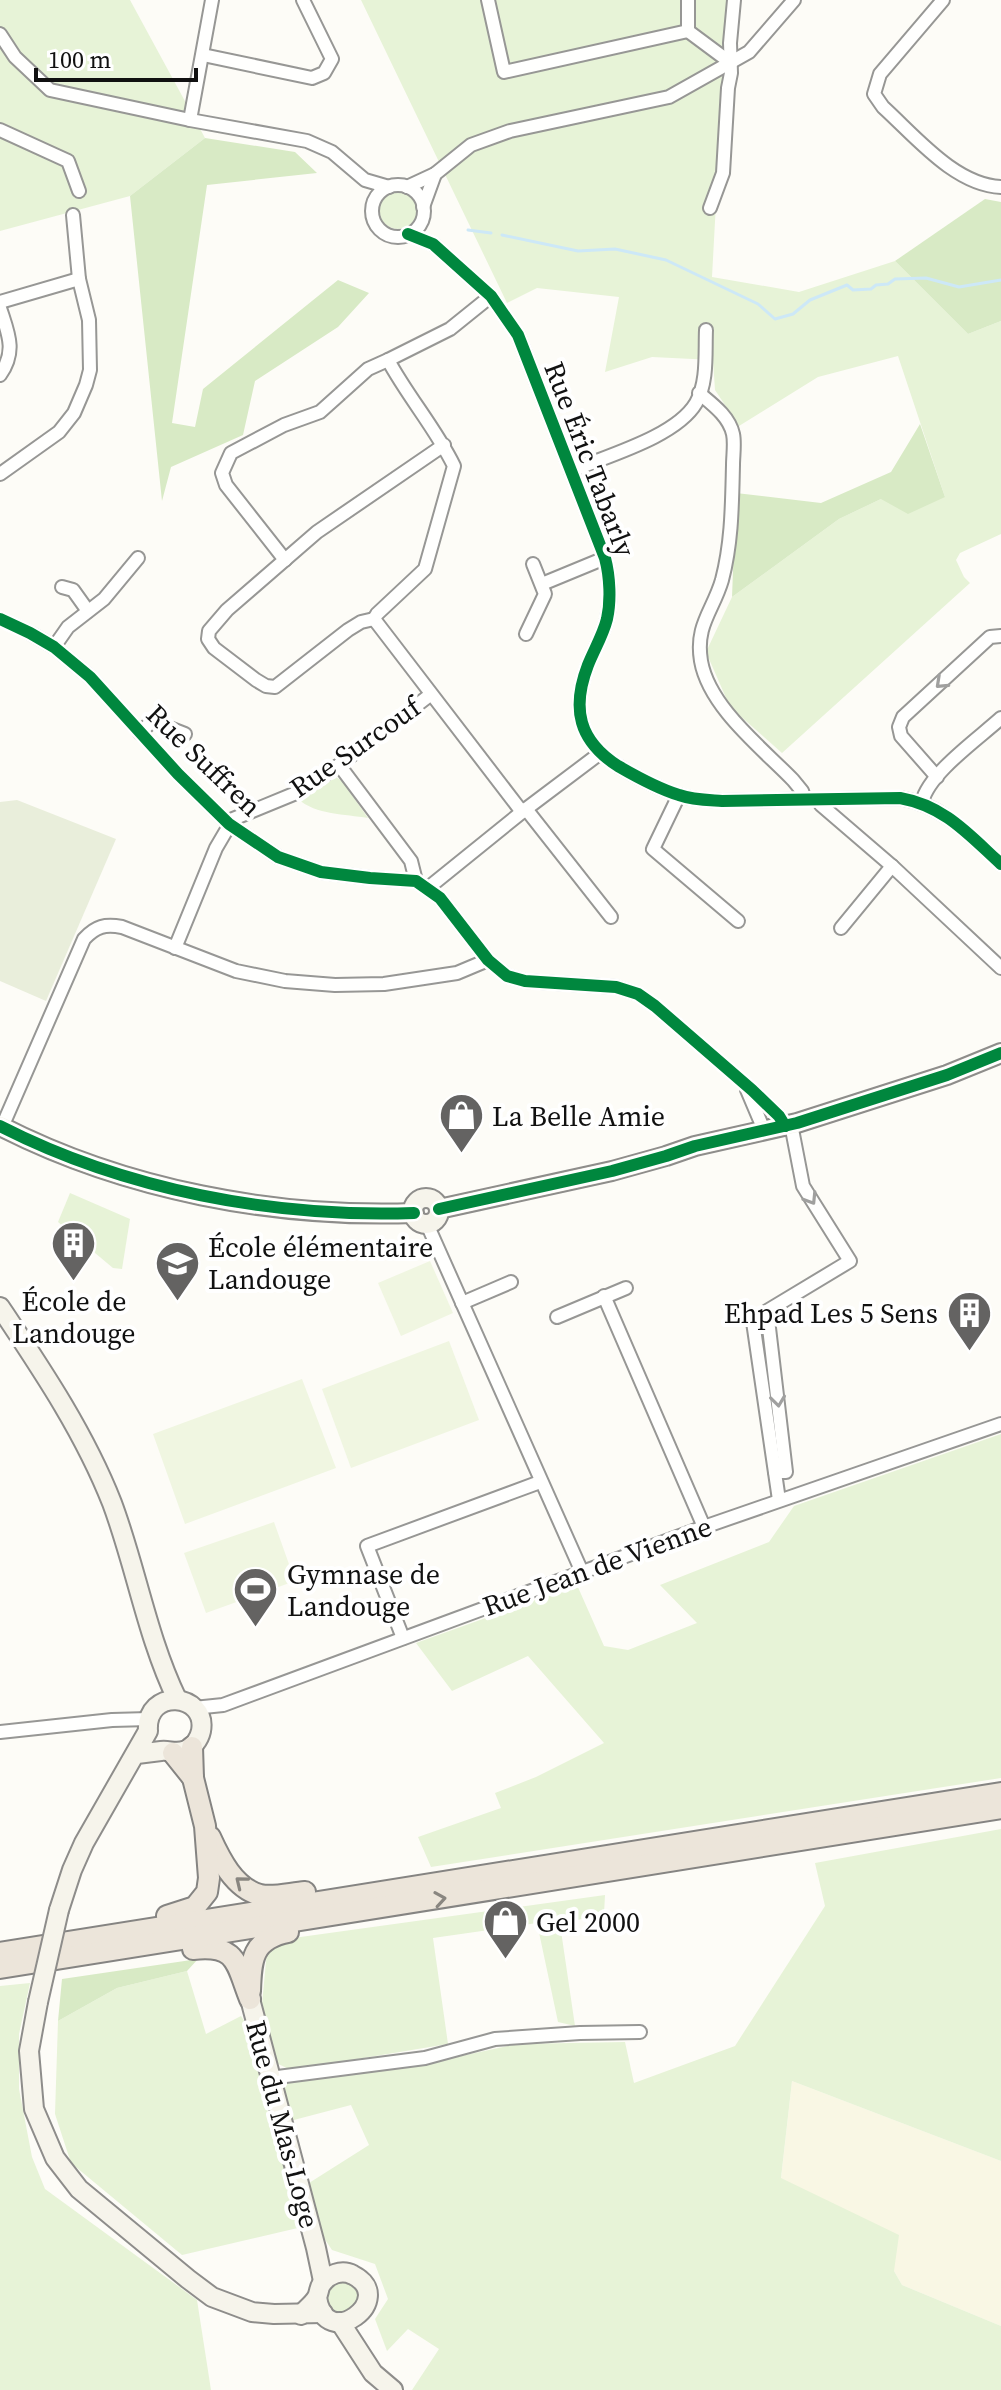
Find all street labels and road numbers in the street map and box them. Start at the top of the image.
street label: Rue Éric Tabarly [535,356,645,562]
street label: Rue Surcouf [282,687,430,806]
street label: Rue Suffren [138,695,270,825]
street label: Rue Jean de Vienne [477,1507,717,1625]
street label: Rue du Mas-Loge [237,2016,329,2232]

